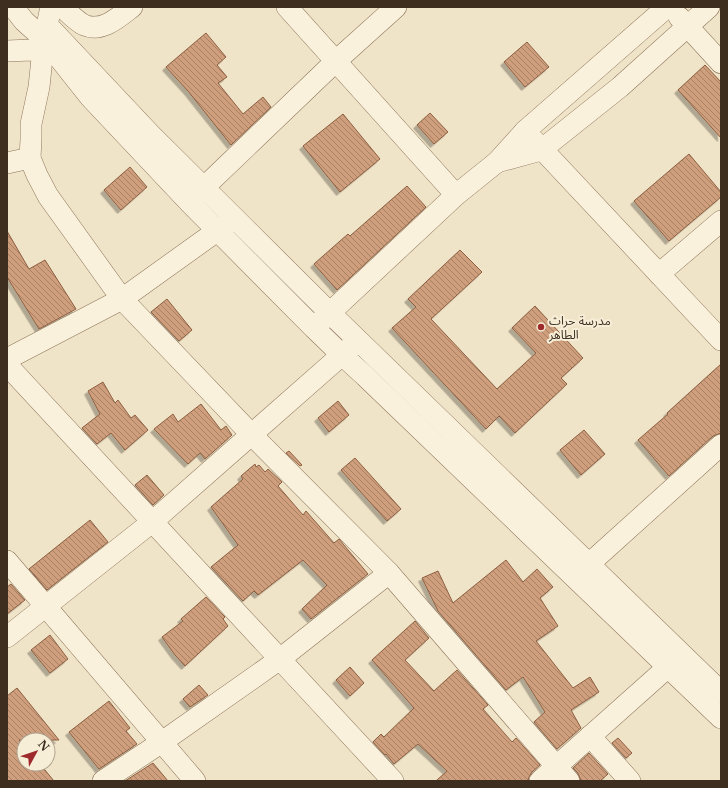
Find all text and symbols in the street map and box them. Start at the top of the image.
place label: مدرسة حراث الطاهر [548,313,611,342]
marker: مدرسة حراث الطاهر [536,322,546,332]
north arrow [16,732,56,772]
text: N [35,737,53,755]

